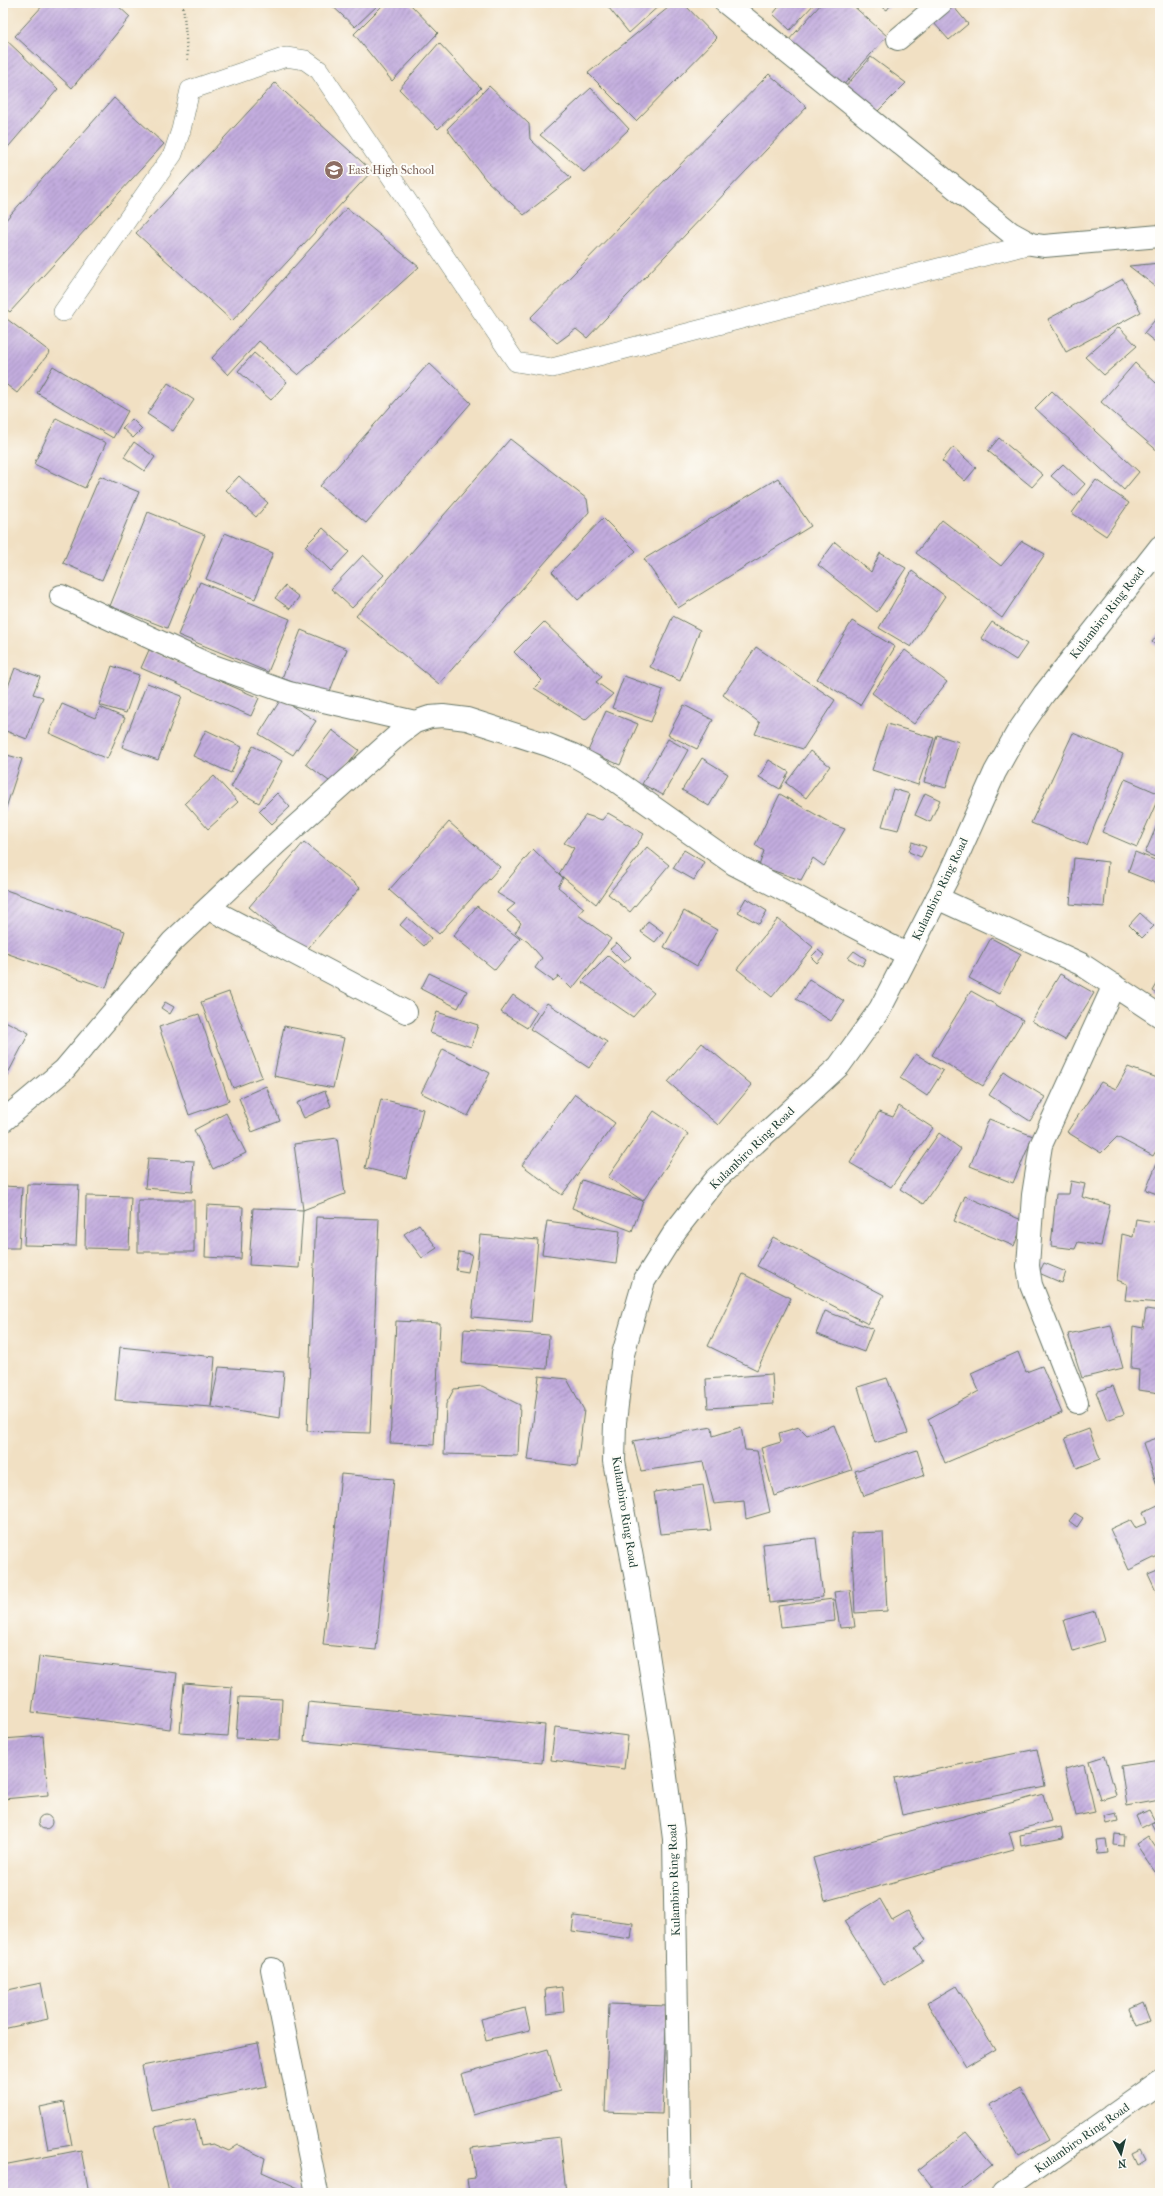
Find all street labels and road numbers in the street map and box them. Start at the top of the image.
street label: Kulambiro Ring Road [1067,564,1147,662]
street label: Kulambiro Ring Road [909,835,971,943]
street label: Kulambiro Ring Road [707,1104,798,1192]
street label: Kulambiro Ring Road [609,1455,641,1569]
street label: Kulambiro Ring Road [665,1823,683,1936]
street label: Kulambiro Ring Road [1032,2100,1132,2176]

